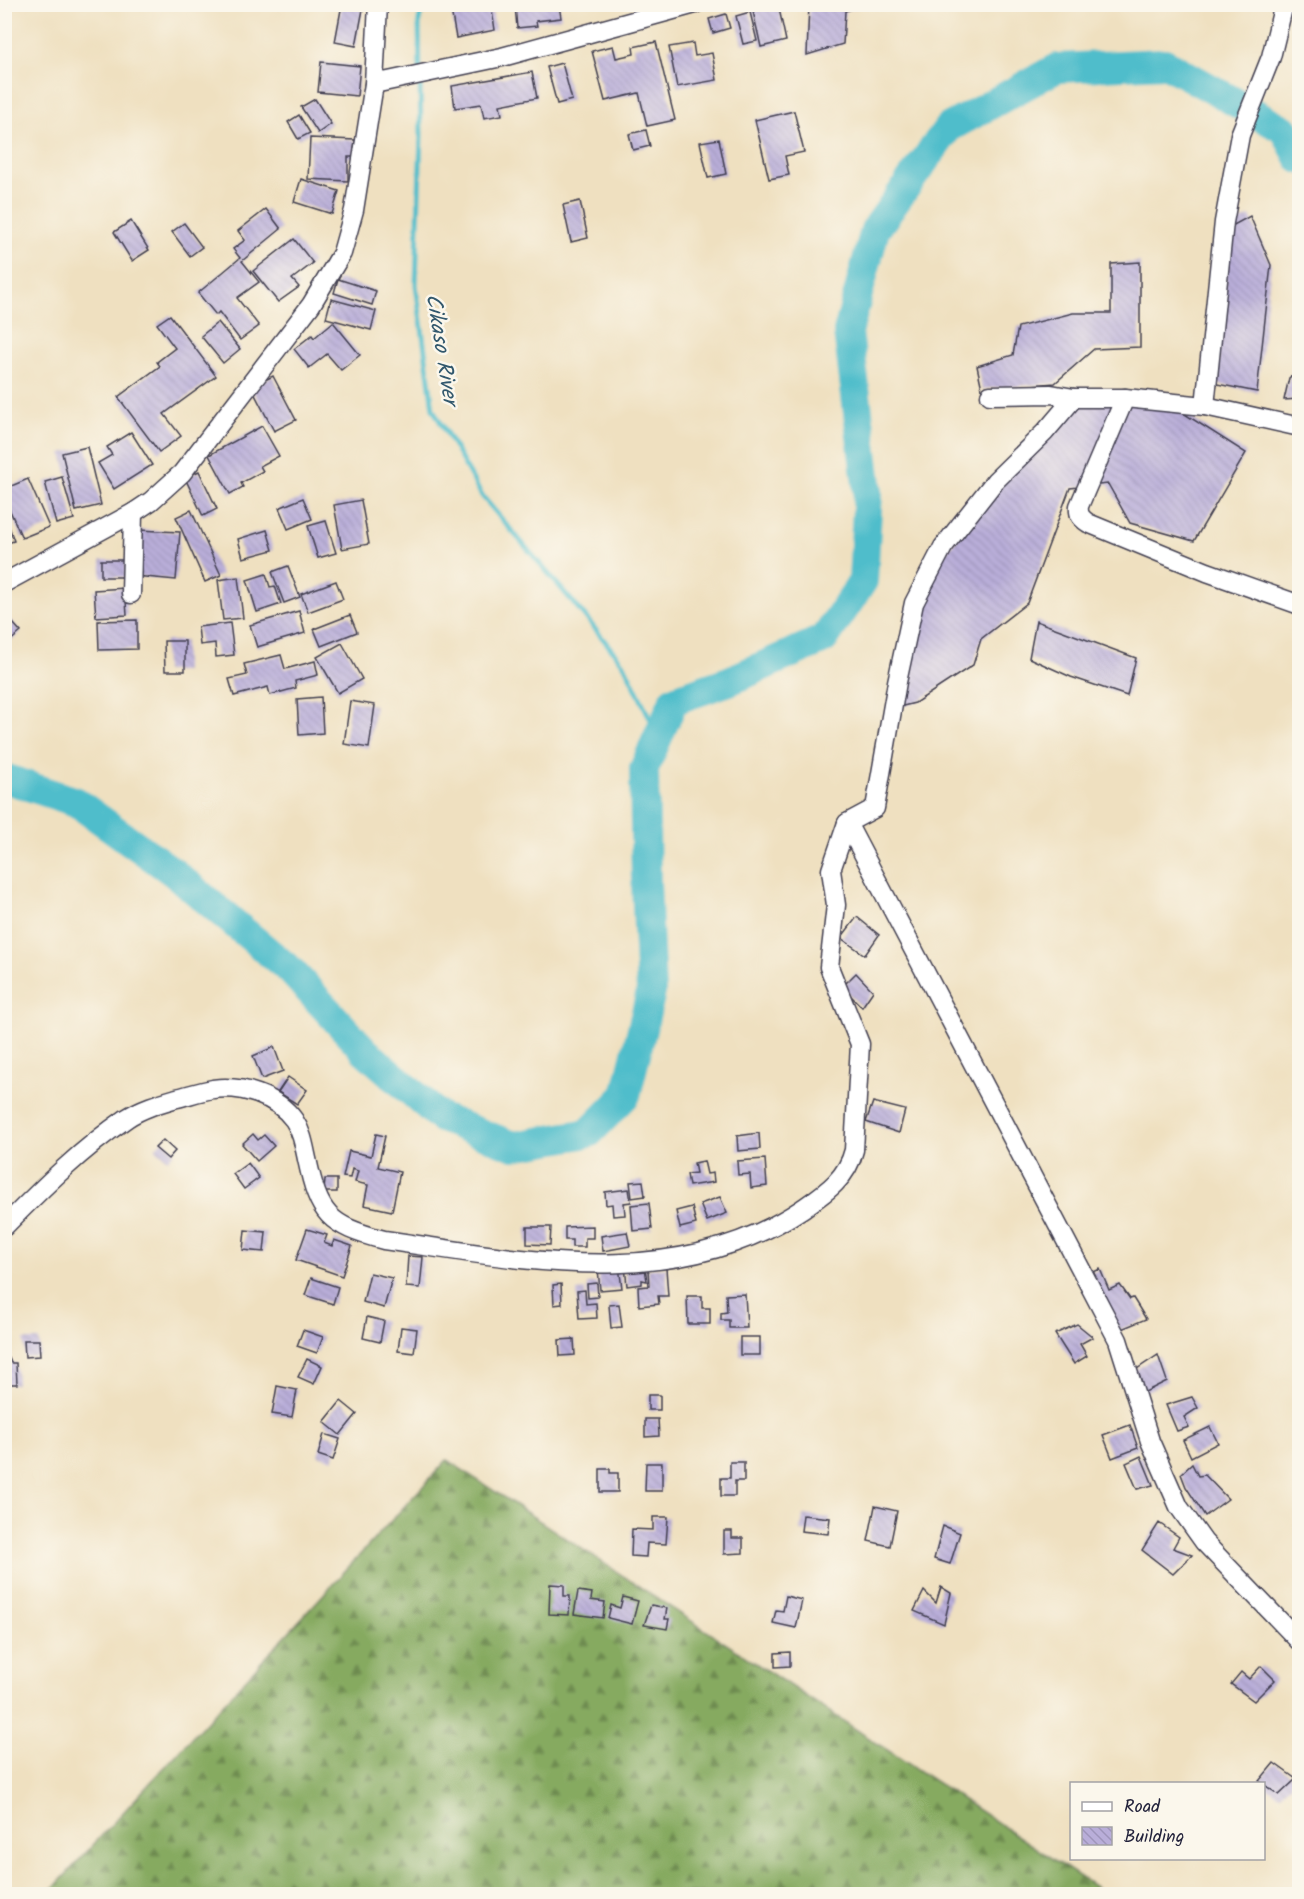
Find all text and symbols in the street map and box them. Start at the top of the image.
water label: Cikaso River [415,291,467,412]
legend [1070,1782,1265,1860]
text: Road [1124,1793,1161,1822]
text: Building [1124,1823,1184,1852]

